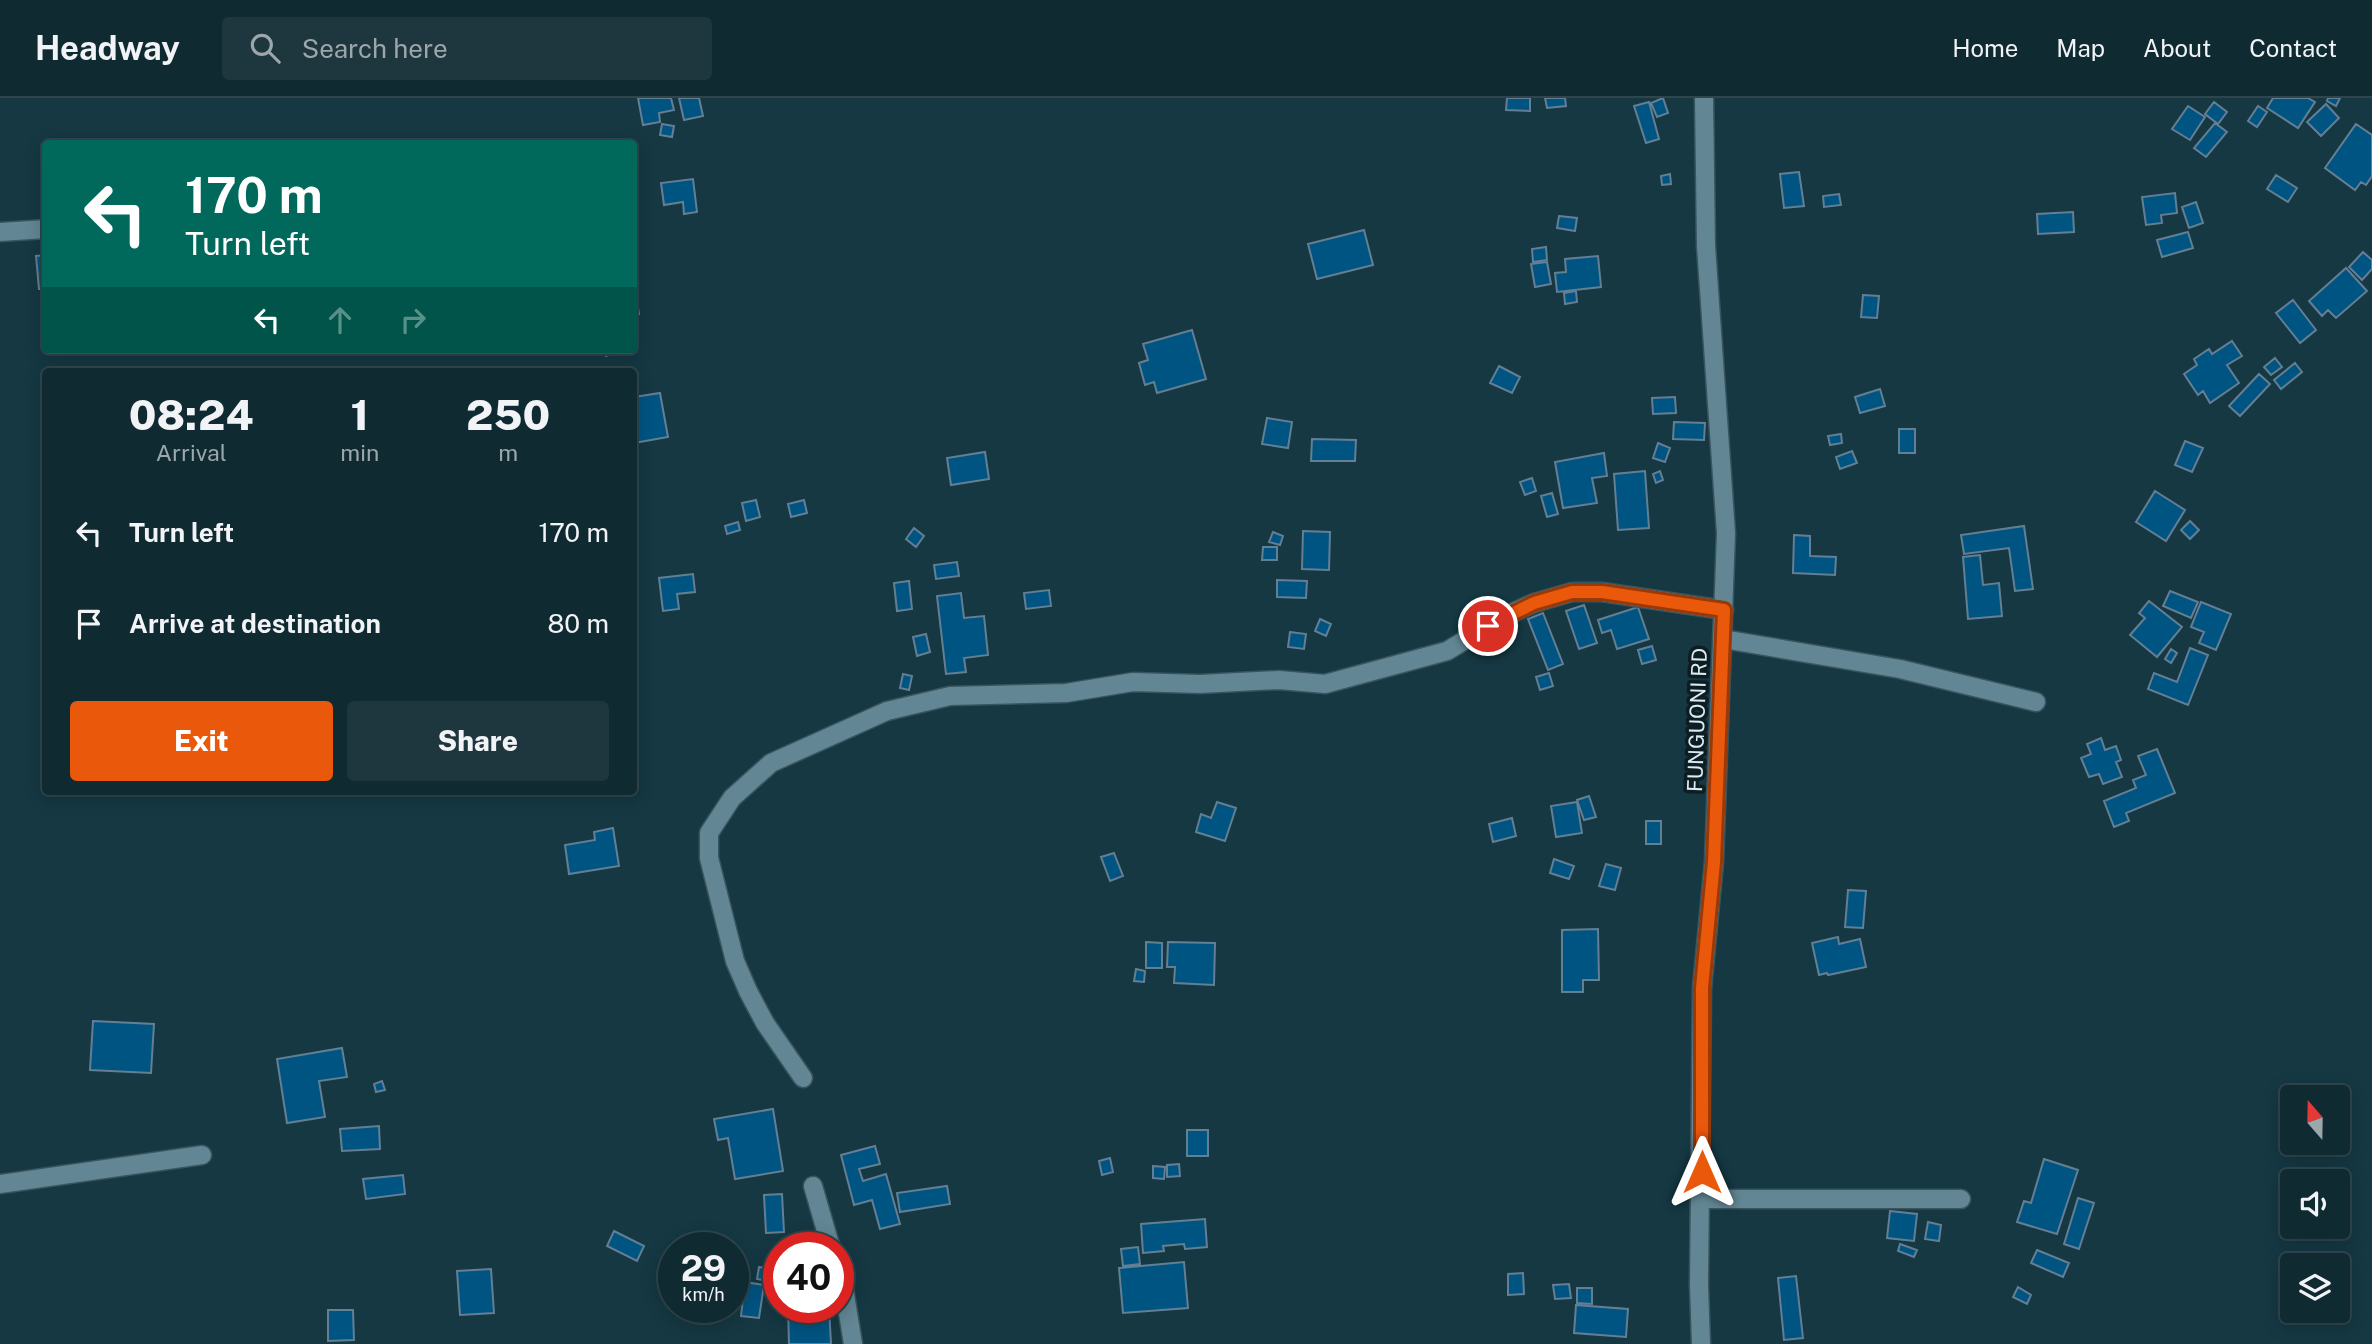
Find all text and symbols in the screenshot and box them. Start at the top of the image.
search box [222,17,712,80]
text: Headway [35,29,180,67]
icon: search [246,29,284,67]
text: Search here [302,33,448,64]
text: Home [1952,34,2018,62]
text: Map [2056,34,2105,62]
text: About [2143,34,2211,62]
text: Contact [2249,34,2337,62]
text: 170 m [185,166,323,224]
icon: left [70,168,161,259]
text: Turn left [185,225,310,262]
icon: left [248,301,286,339]
icon: ahead [321,301,359,339]
icon: right [394,301,432,339]
text: 08:24 [129,390,254,439]
text: 1 [351,390,369,439]
text: 250 [466,390,550,439]
text: Arrival [156,439,227,466]
text: min [340,439,379,466]
text: m [498,439,518,466]
icon: left [70,514,108,552]
text: Turn left [129,517,234,548]
text: 170 m [539,517,609,548]
pin [1458,596,1518,656]
icon: arrive [70,605,108,643]
icon: arrive [1469,607,1507,645]
text: Arrive at destination [129,608,381,639]
text: 80 m [548,608,609,639]
street label: FUNGUONI RD [1682,648,1712,792]
button: Exit [70,701,333,781]
button: Share [347,701,609,781]
north arrow [2280,1085,2350,1155]
map controls [2280,1085,2350,1323]
position arrow [1665,1135,1739,1209]
button: sound [2280,1169,2350,1239]
speed limit sign: 40 [763,1232,854,1323]
text: 29 [681,1248,726,1289]
button: layers [2280,1253,2350,1323]
text: km/h [682,1284,725,1305]

